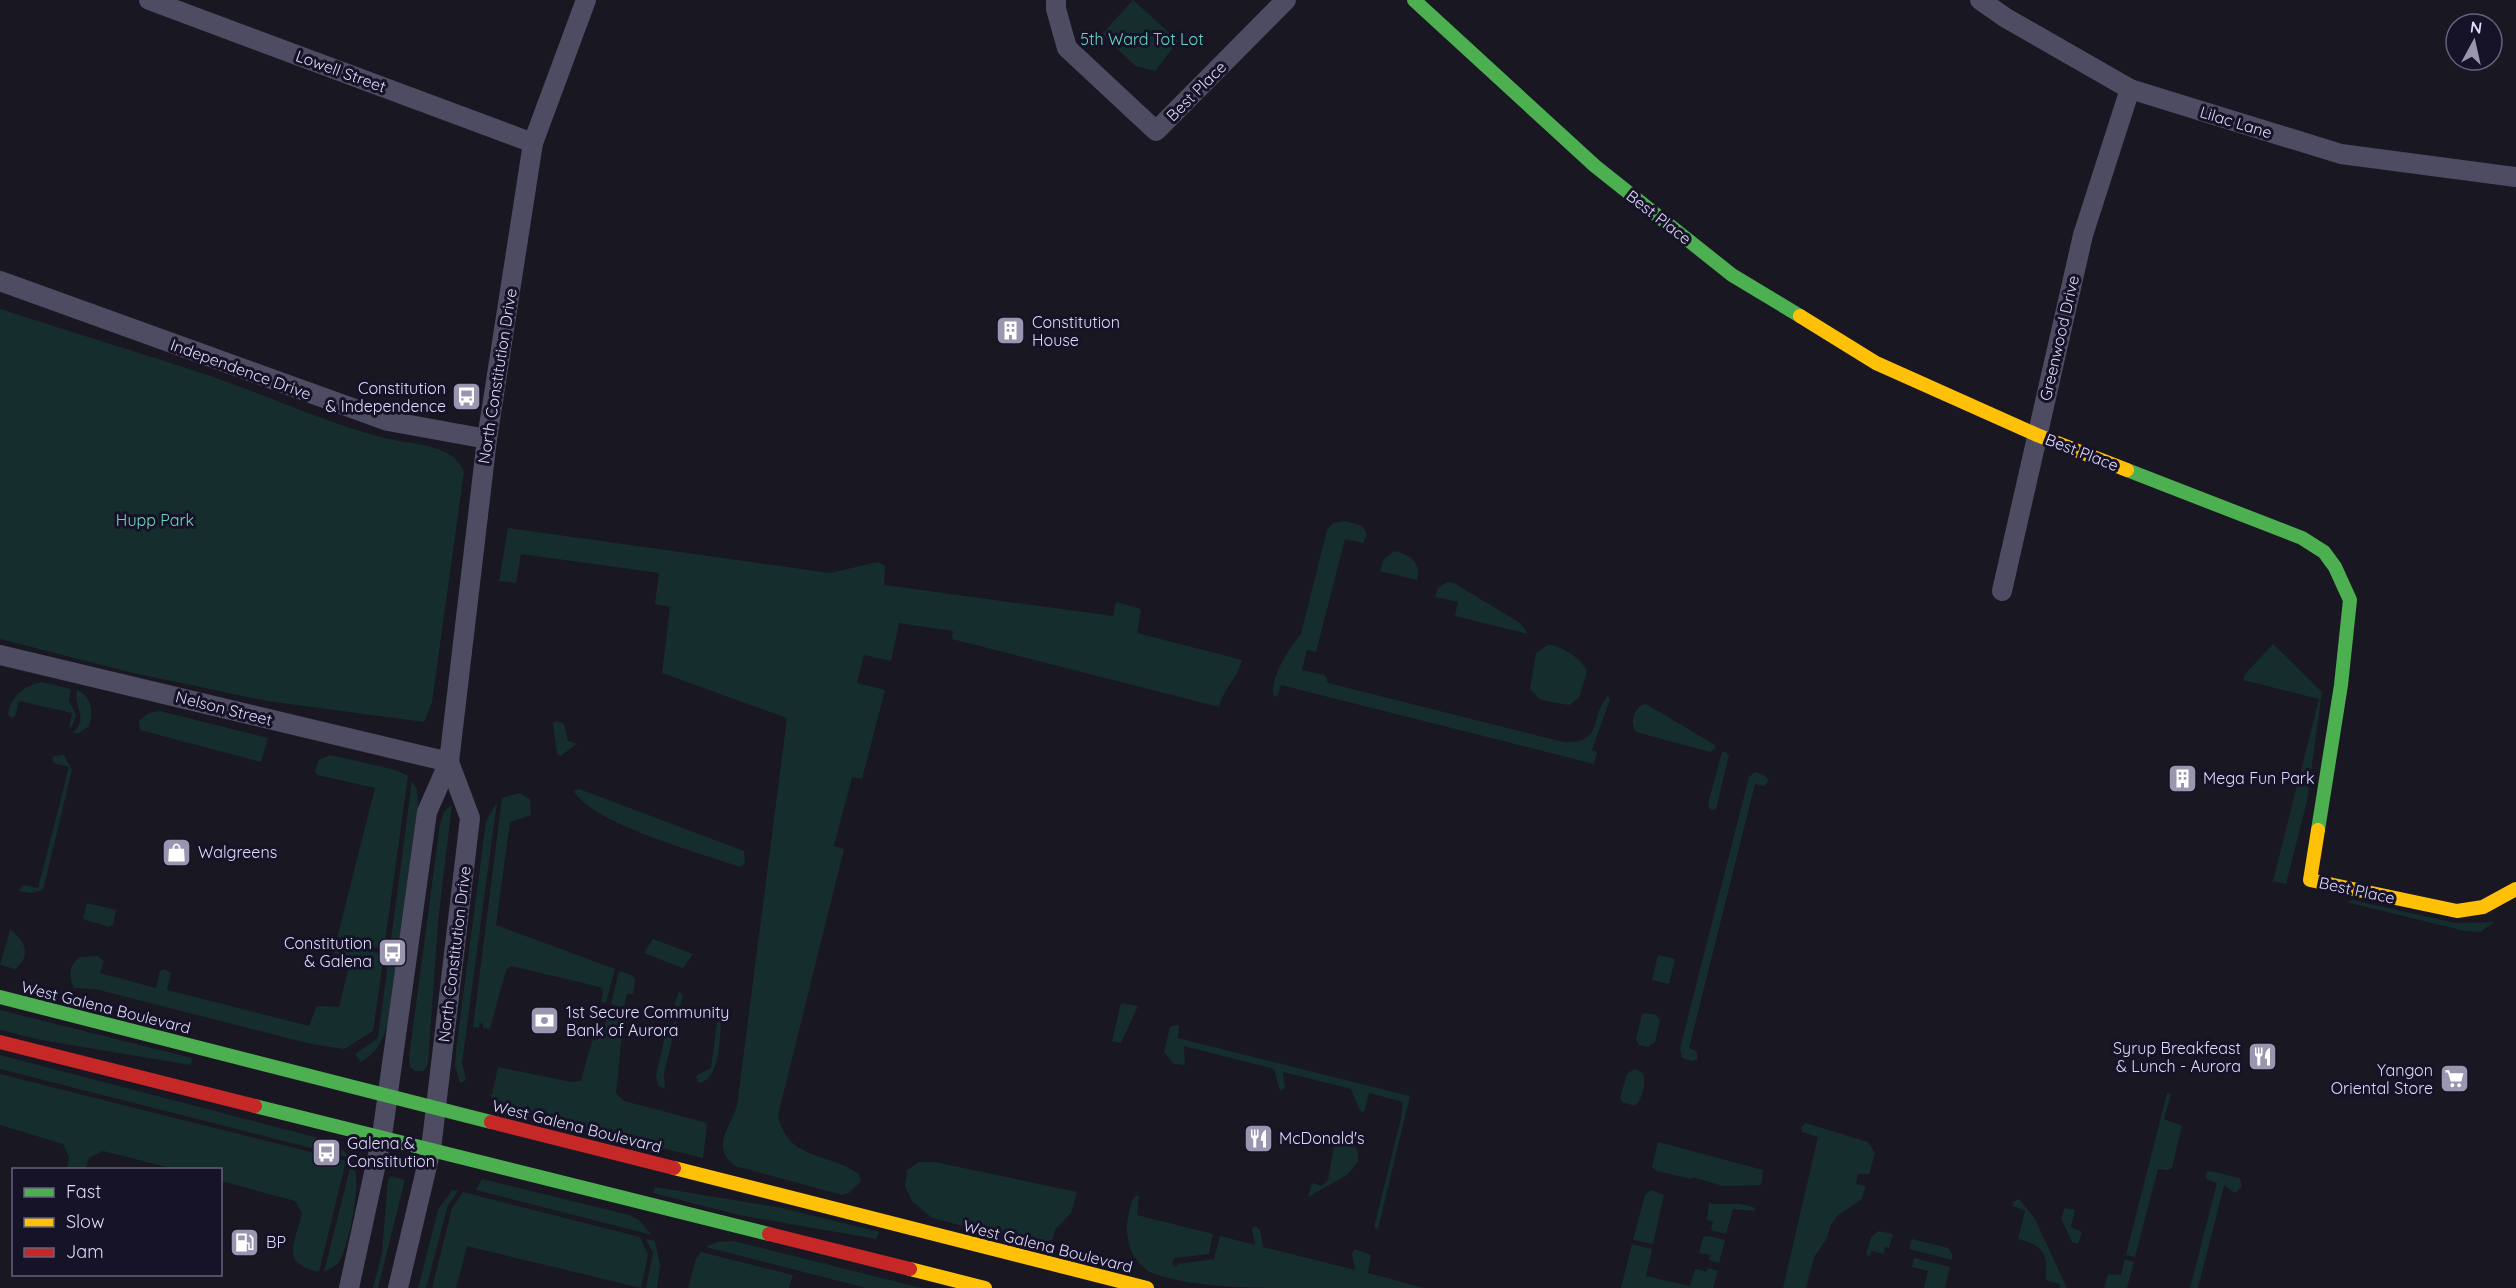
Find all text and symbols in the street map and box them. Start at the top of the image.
north arrow [2444,12,2504,72]
text: N [2469,16,2483,38]
park label: 5th Ward Tot Lot [1080,29,1204,49]
street label: Lowell Street [293,45,389,97]
street label: Best Place [1162,57,1230,125]
street label: Lilac Lane [2197,102,2275,142]
street label: Best Place [1623,185,1695,249]
street label: Greenwood Drive [2035,273,2083,403]
street label: North Constitution Drive [473,287,521,465]
place label: Constitution House [1032,312,1120,350]
building icon: Constitution House [995,315,1027,347]
street label: Independence Drive [168,334,314,404]
place label: Constitution & Independence [325,378,446,416]
bus stop icon: Constitution & Independence [451,381,483,413]
street label: Best Place [2042,429,2122,475]
park label: Hupp Park [116,510,194,530]
street label: Nelson Street [174,686,274,730]
building icon: Mega Fun Park [2166,762,2198,794]
place label: Mega Fun Park [2203,768,2315,788]
shop icon: Walgreens [161,836,193,868]
place label: Walgreens [198,842,277,862]
street label: North Constitution Drive [433,865,475,1043]
street label: Best Place [2317,872,2397,908]
place label: Constitution & Galena [284,933,372,971]
bus stop icon: Constitution & Galena [377,936,409,968]
street label: West Galena Boulevard [19,976,193,1038]
place label: 1st Secure Community Bank of Aurora [566,1002,729,1040]
bank icon: 1st Secure Community Bank of Aurora [529,1005,561,1037]
place label: Syrup Breakfeast & Lunch - Aurora [2113,1038,2241,1076]
restaurant icon: Syrup Breakfeast & Lunch - Aurora [2246,1041,2278,1073]
place label: Yangon Oriental Store [2331,1060,2433,1098]
supermarket icon: Yangon Oriental Store [2438,1063,2470,1095]
street label: West Galena Boulevard [490,1095,664,1157]
restaurant icon: McDonald's [1242,1122,1274,1154]
place label: McDonald's [1279,1128,1365,1148]
place label: Galena & Constitution [347,1133,435,1171]
bus stop icon: Galena & Constitution [310,1136,342,1168]
legend [12,1168,222,1276]
text: Fast [66,1180,101,1203]
text: Slow [66,1210,104,1233]
street label: West Galena Boulevard [961,1215,1135,1277]
fuel station icon: BP [229,1226,261,1258]
place label: BP [266,1232,286,1252]
text: Jam [66,1240,104,1263]

